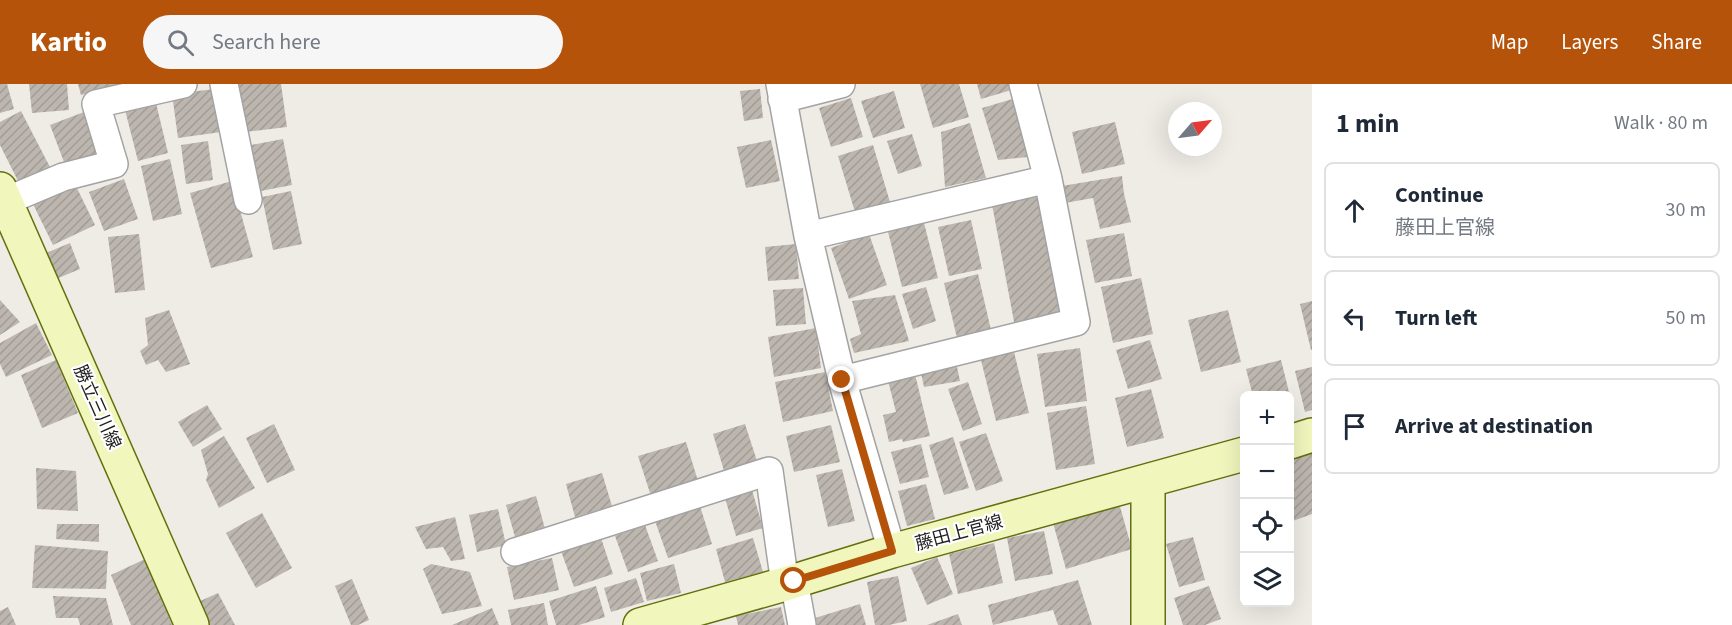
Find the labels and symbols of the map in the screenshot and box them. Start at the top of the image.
north arrow [1168,102,1222,156]
street label: 勝立三川線 [67,361,127,453]
route end [828,366,854,392]
street label: 藤田上官線 [912,509,1006,557]
route start [780,567,806,593]

